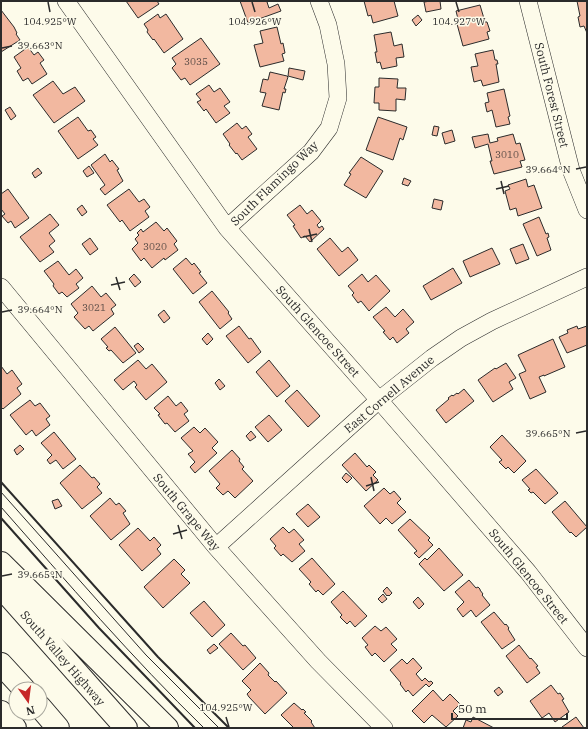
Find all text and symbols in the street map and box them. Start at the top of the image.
text: 104.925°W [23,15,77,28]
text: 104.926°W [228,15,282,28]
text: 104.927°W [432,15,486,28]
text: 39.663°N [17,39,63,52]
street label: South Forest Street [532,41,572,149]
house number: 3035 [184,55,208,68]
street label: South Flamingo Way [227,137,321,229]
house number: 3010 [495,148,519,161]
text: 39.664°N [525,163,571,176]
house number: 3020 [143,240,167,253]
street label: South Glencoe Street [273,282,363,380]
house number: 3021 [82,301,106,314]
text: 39.664°N [17,303,63,316]
street label: East Cornell Avenue [341,352,437,436]
text: 39.665°N [525,427,571,440]
street label: South Grape Way [150,470,224,554]
street label: South Glencoe Street [486,525,572,627]
text: 39.665°N [17,568,63,581]
street label: South Valley Highway [17,607,109,709]
north arrow [8,681,48,721]
scale bar [452,695,567,721]
text: 104.925°W [199,701,253,714]
text: 50 m [458,701,487,716]
text: N [24,703,36,719]

